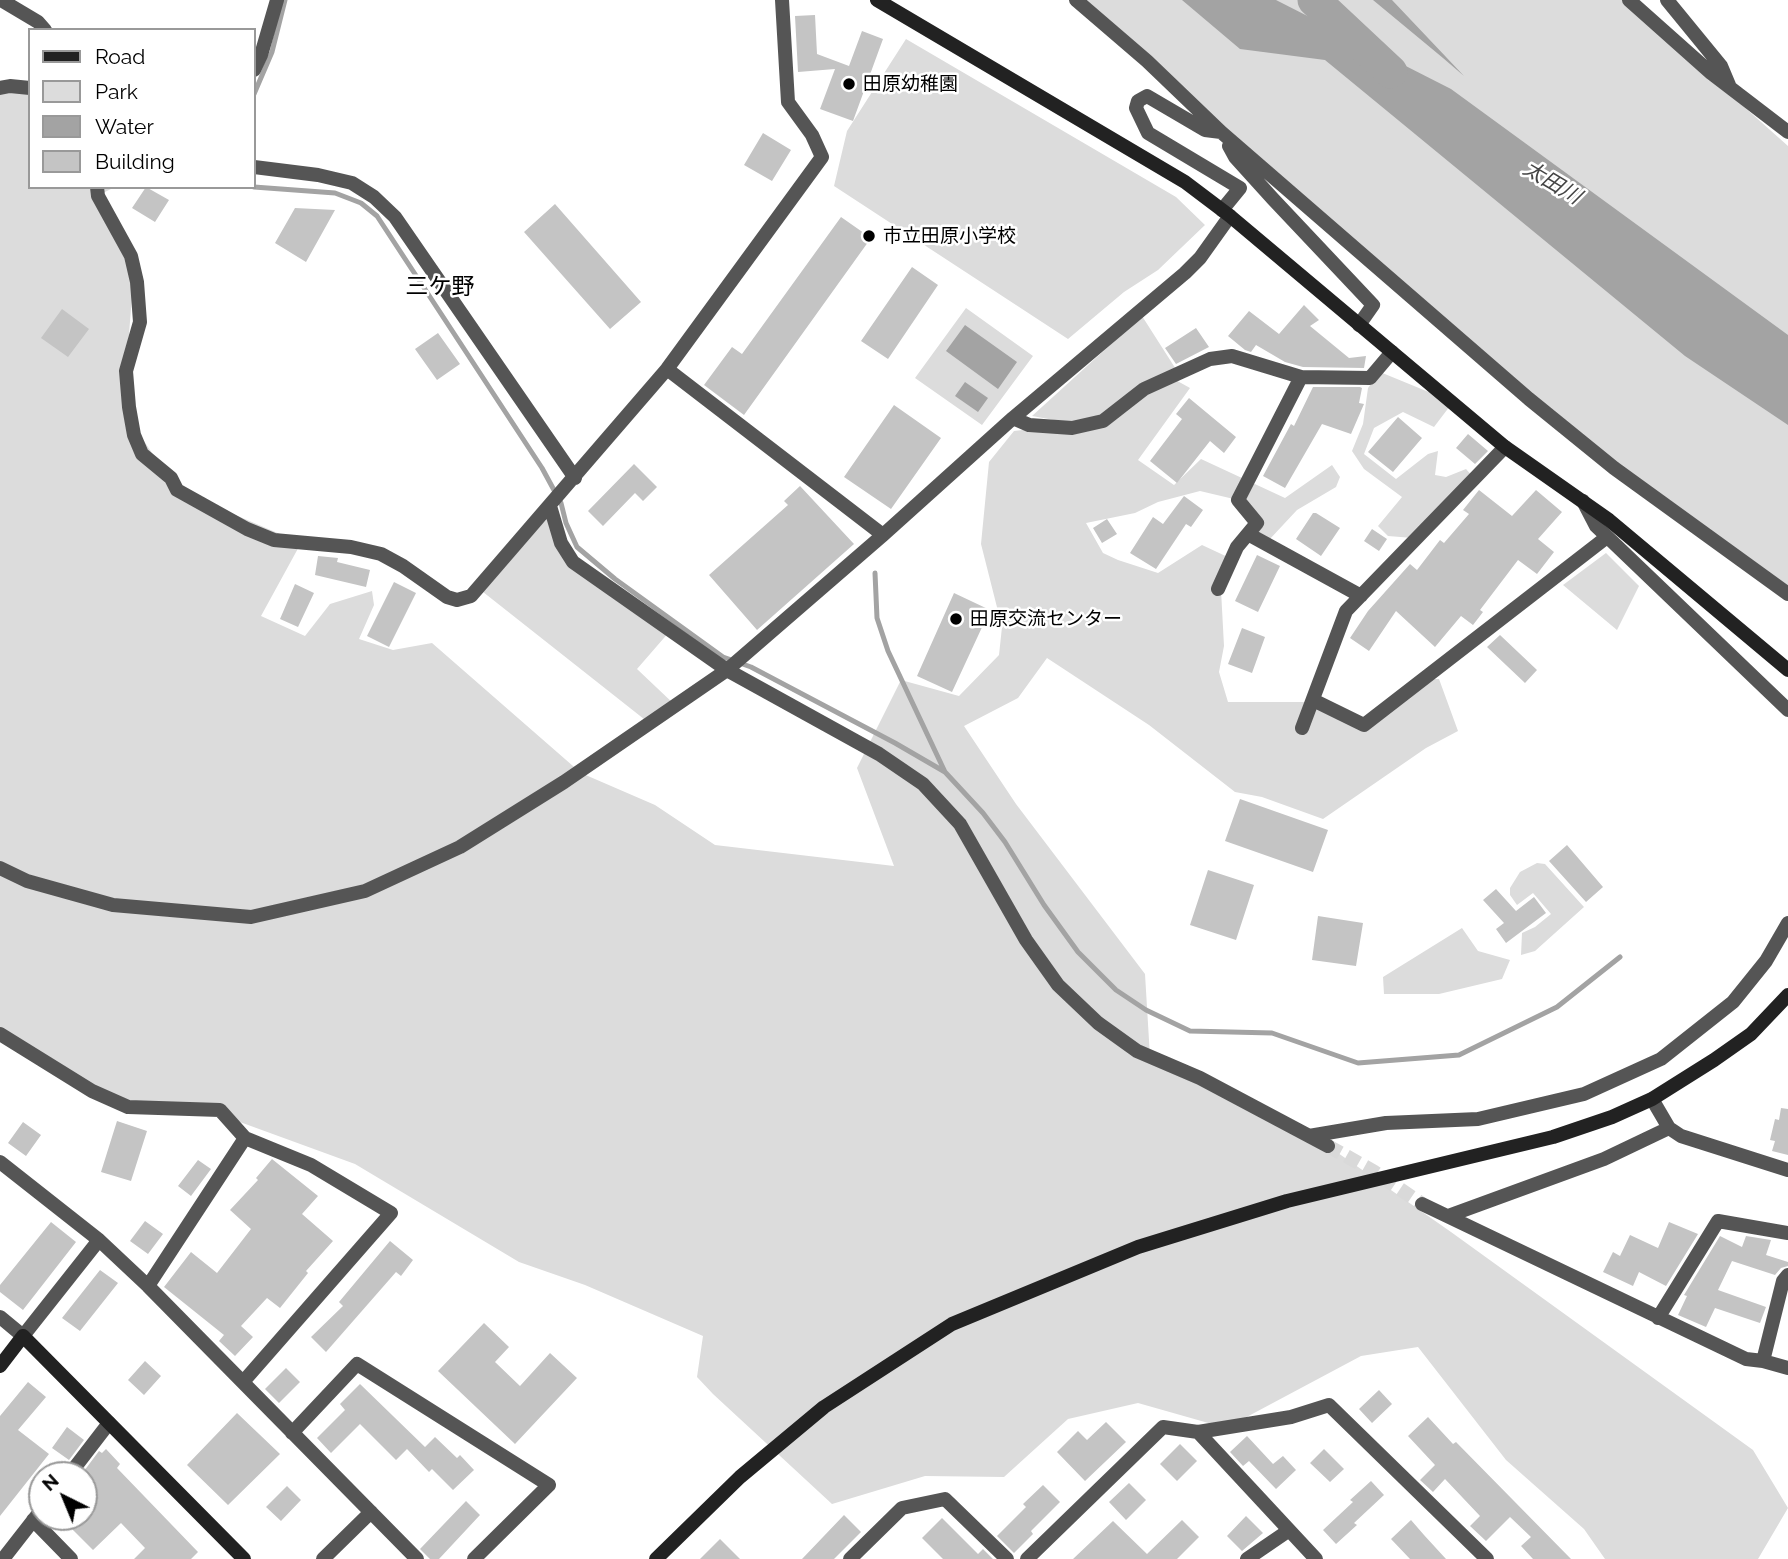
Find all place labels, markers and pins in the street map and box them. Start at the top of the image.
place label: 田原幼稚園 [863,73,958,95]
marker: 田原幼稚園 [841,76,857,92]
place label: 市立田原小学校 [883,225,1016,247]
marker: 市立田原小学校 [861,228,877,244]
place label: 田原交流センター [970,608,1122,630]
marker: 田原交流センター [948,611,964,627]

